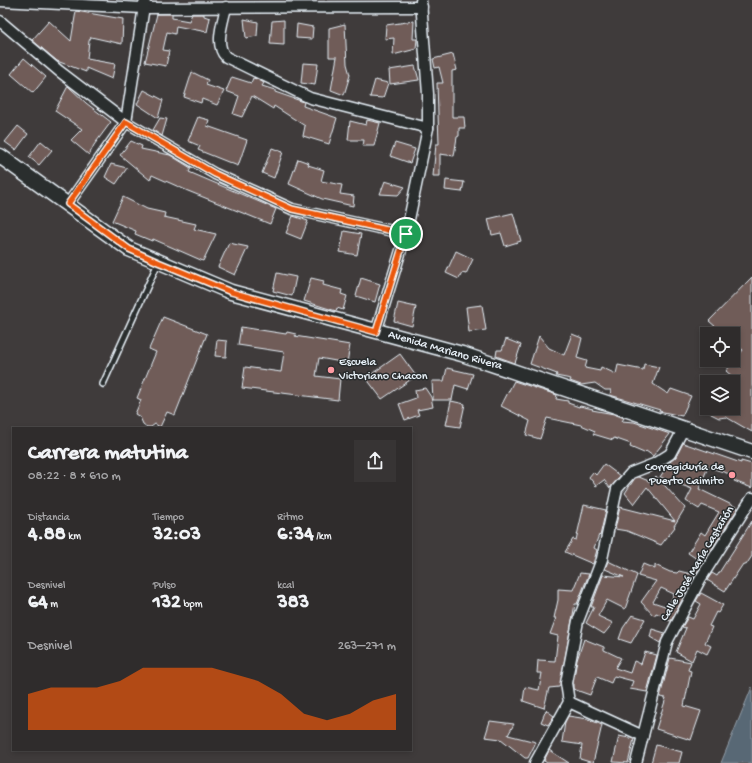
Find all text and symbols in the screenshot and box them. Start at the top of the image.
pin [389,217,423,251]
icon: arrive [395,223,417,245]
map controls [700,327,740,415]
button: locate [700,327,740,367]
street label: Avenida Mariano Rivera [386,328,504,374]
place label: Escuela Victoriano Chacon [338,356,428,384]
marker: Escuela Victoriano Chacon [326,365,336,375]
button: layers [700,375,740,415]
button: share [354,440,396,482]
text: Carrera matutina [28,441,188,467]
place label: Corregiduría de Puerto Caimito [645,461,725,489]
text: 08:22 · 8 × 610 m [28,469,121,484]
marker: Corregiduría de Puerto Caimito [727,470,737,480]
street label: Calle José María Castañón [658,504,738,624]
text: Distancia [28,512,70,524]
text: Tiempo [153,512,184,524]
text: Ritmo [277,512,304,524]
text: 4.88 [28,524,66,547]
text: 32:03 [153,524,201,547]
text: 6:34 [277,524,314,547]
text: km [66,531,81,543]
text: /km [314,531,332,543]
text: Desnivel [28,580,65,592]
text: Pulso [153,580,176,592]
text: kcal [277,580,295,592]
text: 64 [28,592,48,615]
text: 132 [153,592,181,615]
text: 383 [277,592,309,615]
text: m [48,599,58,611]
text: bpm [181,599,203,611]
text: Desnivel [28,639,72,654]
text: 263–271 m [338,639,396,654]

